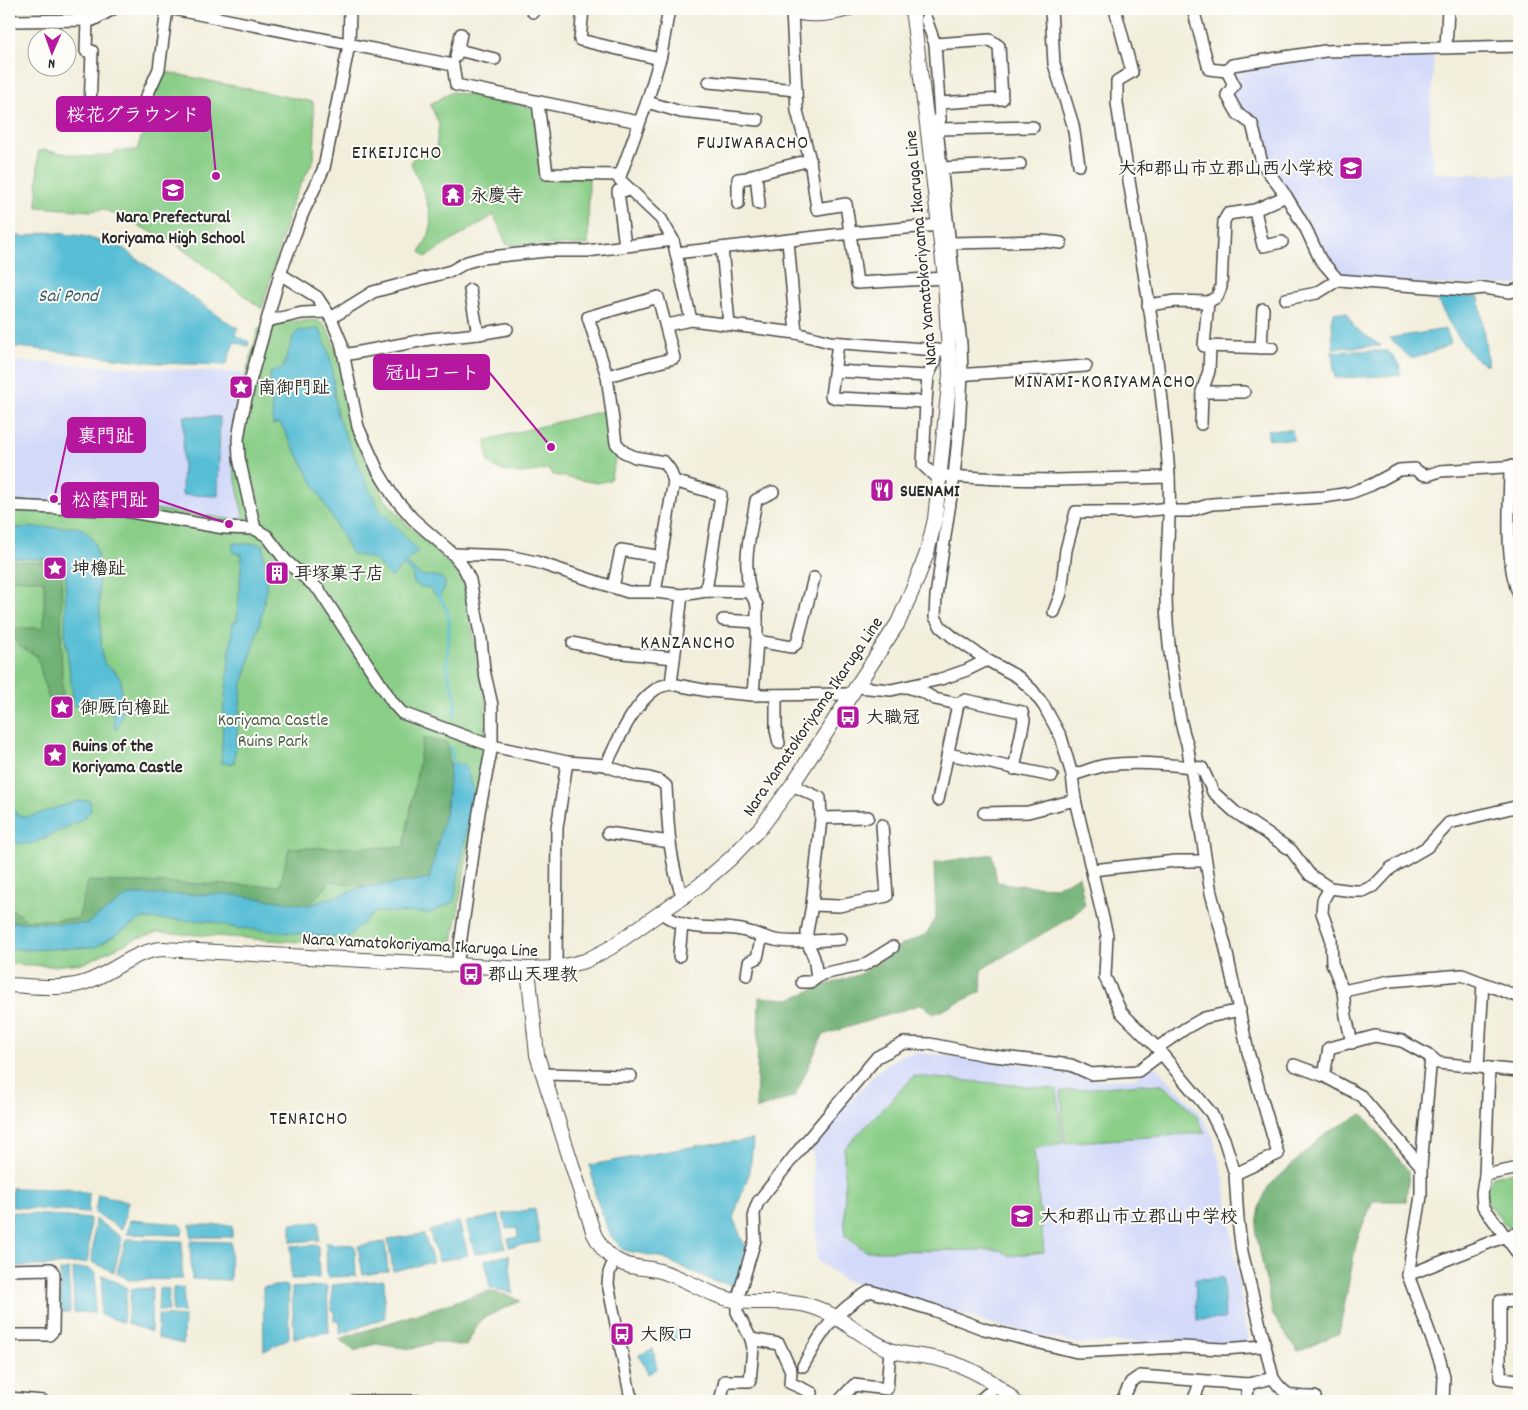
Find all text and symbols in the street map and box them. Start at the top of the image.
north arrow [28,28,78,78]
text: N [48,53,55,73]
callout: 桜花グラウンド [57,97,210,131]
text: 桜花グラウンド [66,104,200,131]
street label: Nara Yamatokoriyama Ikaruga Line [900,129,945,367]
district label: FUJIWARACHO [697,131,809,158]
district label: EIKEIJICHO [352,141,442,168]
school or university icon: 大和郡山市立郡山西小学校 [1338,155,1364,181]
place label: 大和郡山市立郡山西小学校 [1118,158,1334,183]
school or university icon: Nara Prefectural Koriyama High School [160,177,186,203]
temple icon: 永慶寺 [440,182,466,208]
place label: 永慶寺 [470,185,524,210]
place label: Nara Prefectural Koriyama High School [101,206,245,252]
water label: Sai Pond [38,284,100,311]
callout: 冠山コート [374,355,489,389]
text: 冠山コート [384,362,480,389]
district label: MINAMI-KORIYAMACHO [1014,370,1196,397]
place icon: 南御門趾 [228,374,254,400]
place label: 南御門趾 [258,377,330,402]
callout: 裏門趾 [68,418,145,452]
text: 裏門趾 [77,425,135,452]
restaurant icon: SUENAMI [869,477,895,503]
place label: SUENAMI [900,480,960,505]
callout: 松蔭門趾 [62,483,158,517]
text: 松蔭門趾 [72,489,148,516]
place icon: 坤櫓趾 [42,555,68,581]
place label: 坤櫓趾 [72,558,126,583]
building icon: 耳塚菓子店 [264,560,290,586]
place label: 耳塚菓子店 [294,563,384,588]
street label: Nara Yamatokoriyama Ikaruga Line [738,612,891,822]
district label: KANZANCHO [640,631,736,658]
place icon: 御厩向櫓趾 [49,694,75,720]
place label: 御厩向櫓趾 [80,697,170,722]
bus stop icon: 大職冠 [835,704,861,730]
place label: 大職冠 [866,707,920,732]
park label: Koriyama Castle Ruins Park [218,709,328,755]
place label: Ruins of the Koriyama Castle [72,735,183,781]
place icon: Ruins of the Koriyama Castle [42,742,68,768]
street label: Nara Yamatokoriyama Ikaruga Line [301,928,539,965]
bus stop icon: 郡山天理教 [458,961,484,987]
place label: 郡山天理教 [488,964,578,989]
district label: TENRICHO [270,1107,348,1134]
school or university icon: 大和郡山市立郡山中学校 [1009,1203,1035,1229]
place label: 大和郡山市立郡山中学校 [1040,1206,1238,1231]
bus stop icon: 大阪口 [609,1321,635,1347]
place label: 大阪口 [640,1324,694,1349]

